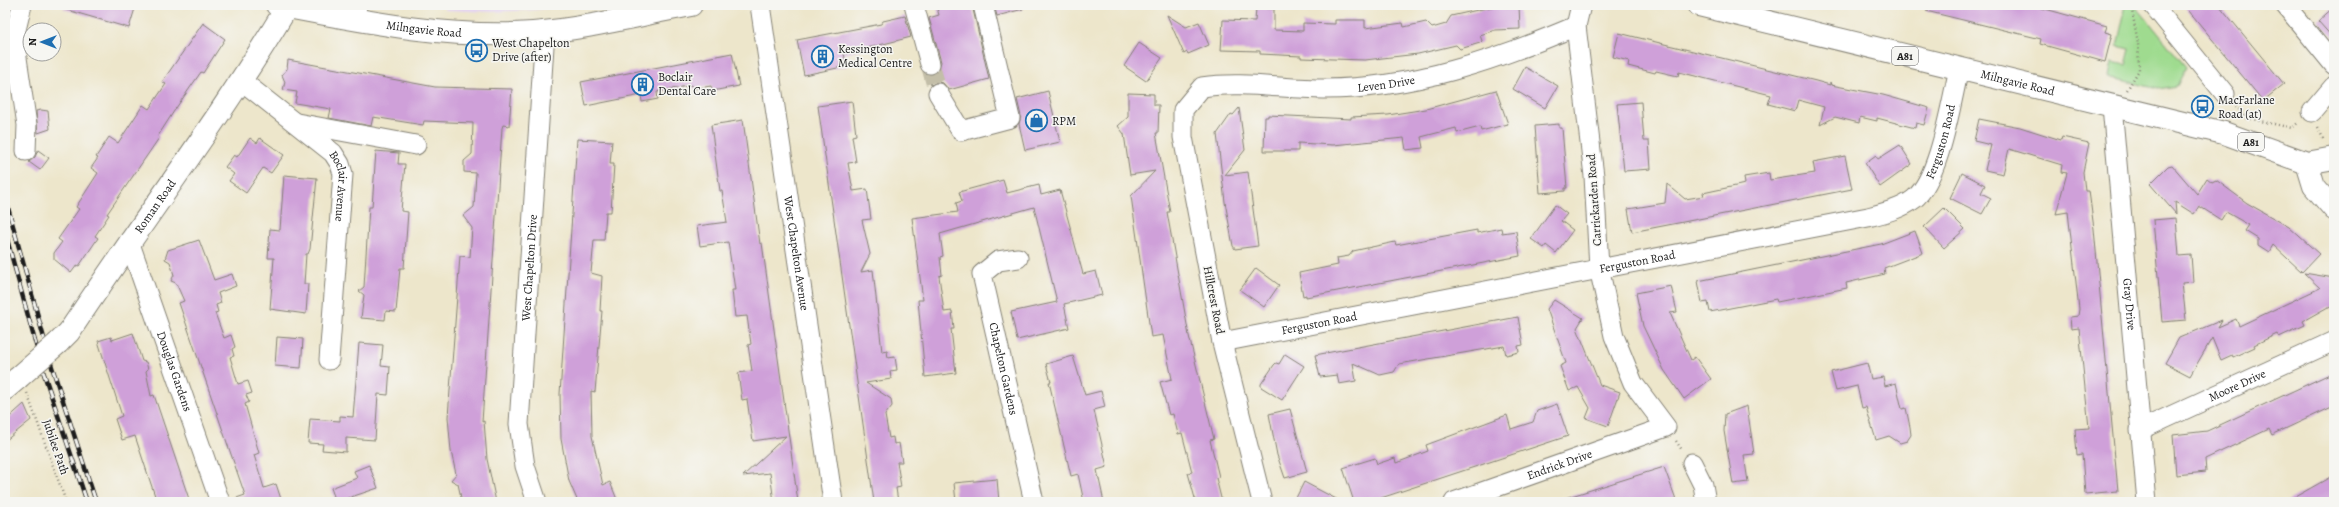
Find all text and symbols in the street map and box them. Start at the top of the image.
street label: Milngavie Road [385,17,463,41]
north arrow [22,22,62,62]
place label: West Chapelton Drive (after) [491,35,570,65]
bus stop icon: West Chapelton Drive (after) [463,37,489,63]
text: N [25,38,40,46]
place label: Kessington Medical Centre [838,41,912,71]
building icon: Kessington Medical Centre [809,43,835,69]
road number: A81 [1892,47,1918,65]
street label: Milngavie Road [1979,66,2057,100]
place label: Boclair Dental Care [658,69,716,99]
building icon: Boclair Dental Care [629,71,655,97]
street label: Leven Drive [1357,72,1416,96]
place label: MacFarlane Road (at) [2218,92,2275,122]
bus stop icon: MacFarlane Road (at) [2190,94,2216,120]
street label: Ferguston Road [1922,102,1959,182]
shop icon: RPM [1024,108,1050,134]
place label: RPM [1052,113,1076,129]
road number: A81 [2238,133,2264,151]
street label: Boclair Avenue [325,147,351,222]
street label: Carrickarden Road [1583,153,1605,247]
street label: Roman Road [131,176,180,236]
street label: West Chapelton Avenue [780,194,813,312]
street label: West Chapelton Drive [518,214,541,323]
street label: Ferguston Road [1598,246,1677,277]
street label: Hillcrest Road [1200,264,1229,336]
street label: Gray Drive [2119,277,2140,331]
street label: Ferguston Road [1280,308,1359,338]
street label: Chapelton Gardens [985,321,1022,417]
street label: Douglas Gardens [153,329,196,414]
street label: Moore Drive [2206,365,2268,405]
street label: Jubilee Path [39,417,73,478]
street label: Endrick Drive [1525,446,1594,484]

